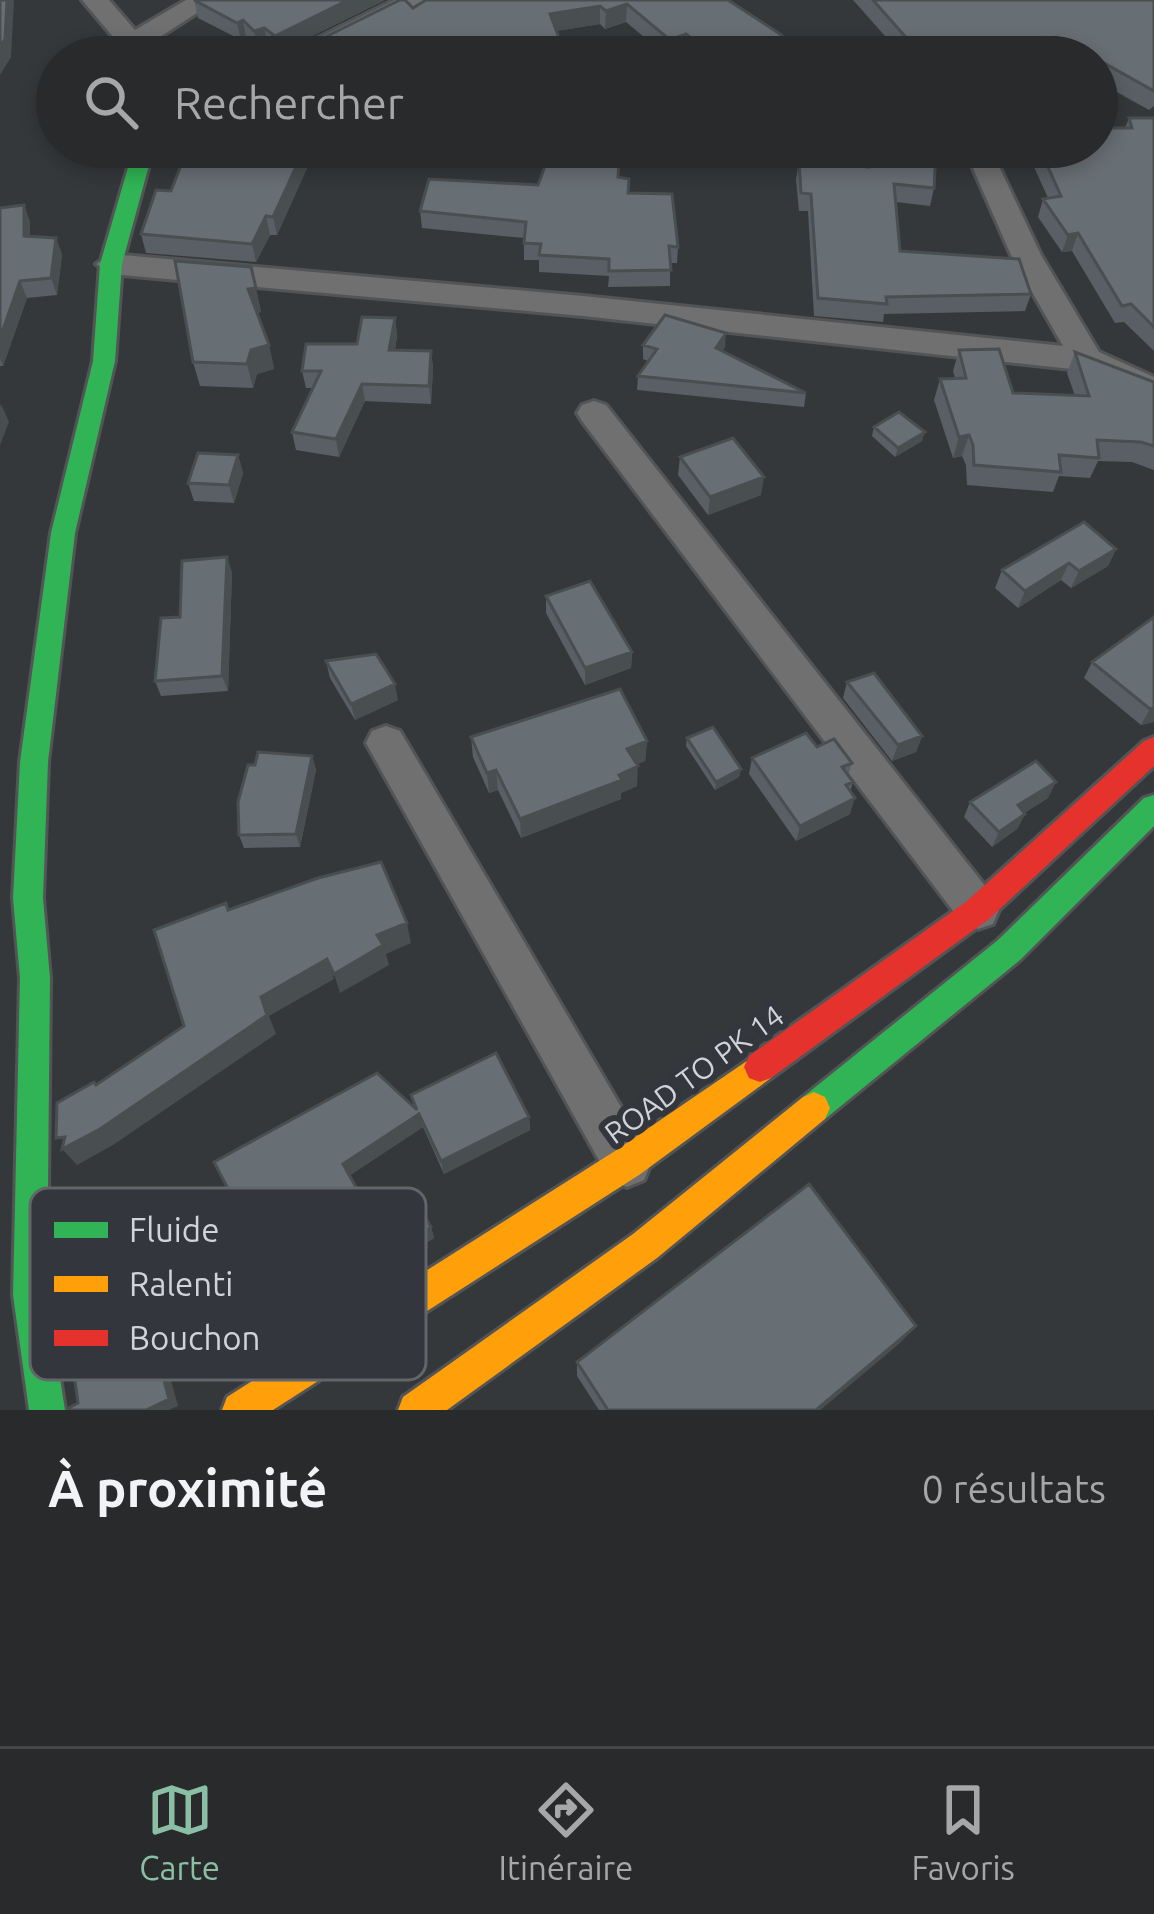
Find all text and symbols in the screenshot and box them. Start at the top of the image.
search box [36,36,1118,168]
icon: search [78,69,144,135]
text: Rechercher [174,77,404,128]
street label: ROAD TO PK 14 [598,998,790,1150]
legend [30,1188,426,1380]
text: Fluide [129,1211,219,1248]
text: Ralenti [129,1265,233,1302]
text: Bouchon [129,1319,260,1356]
text: À proximité [48,1459,327,1517]
text: 0 résultats [922,1467,1106,1510]
tab: Carte [139,1777,220,1886]
tab: Itinéraire [498,1777,633,1886]
tab: Favoris [912,1777,1015,1886]

